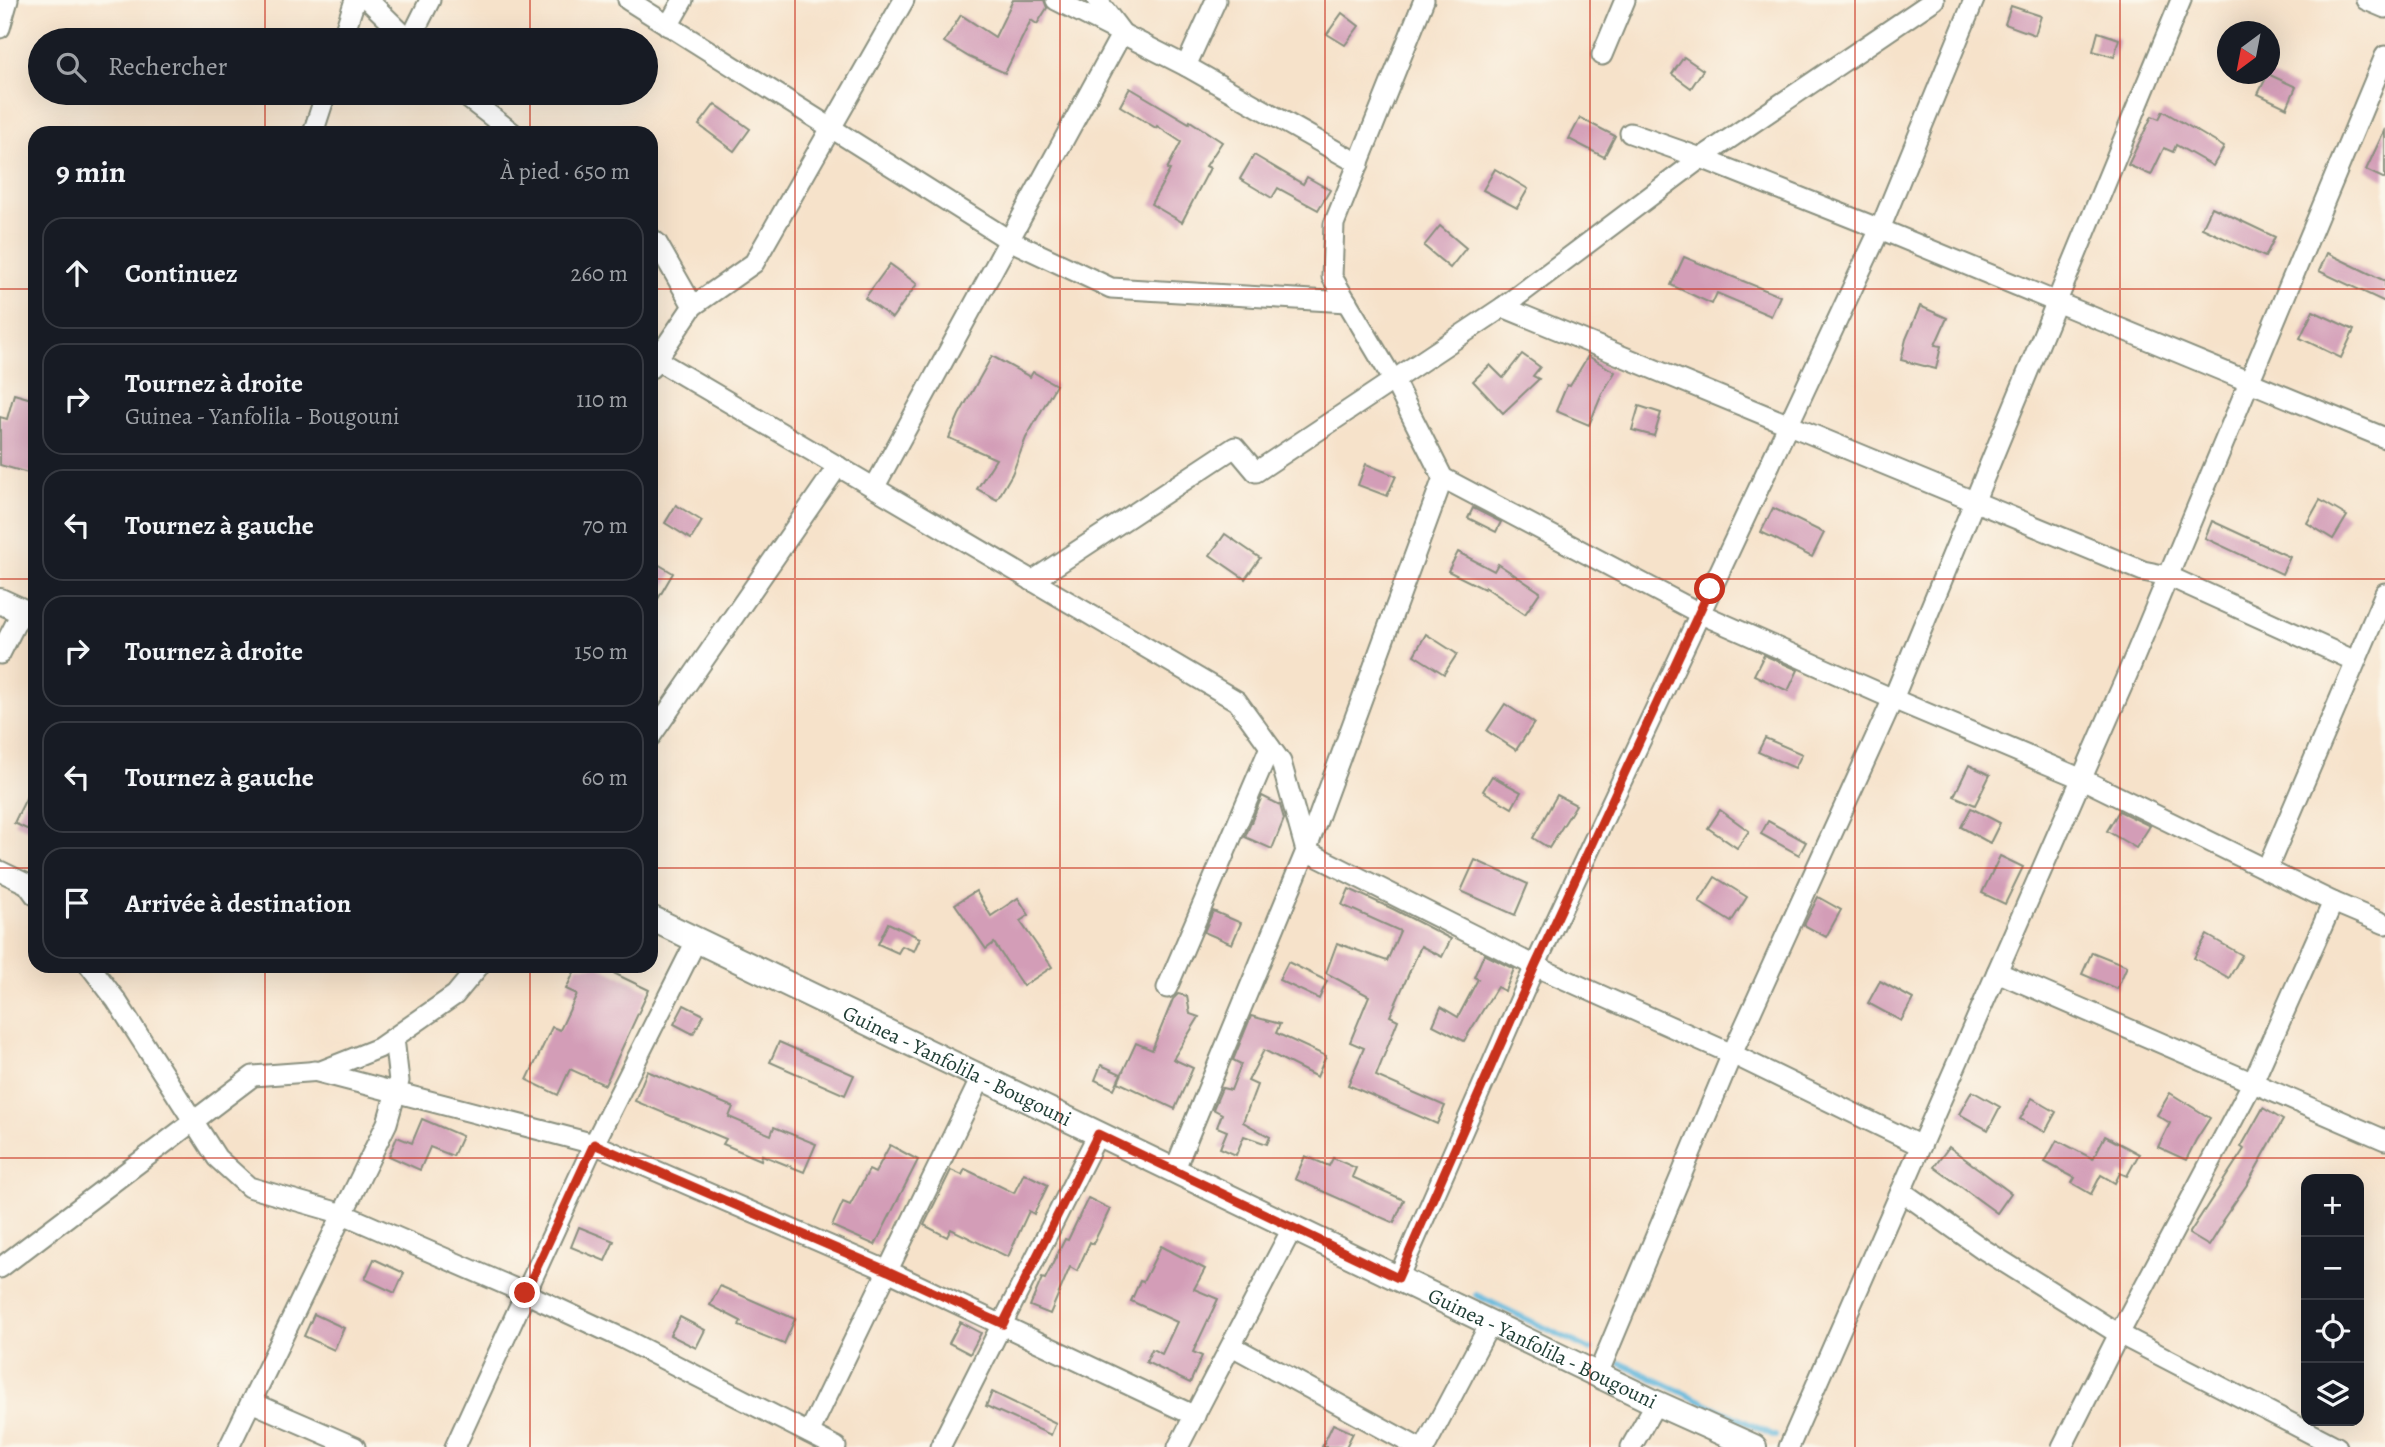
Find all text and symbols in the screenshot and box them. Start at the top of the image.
north arrow [2217,21,2280,84]
search box [28,28,658,105]
icon: search [52,48,90,86]
text: Rechercher [108,49,228,84]
text: 9 min [56,152,126,192]
text: À pied · 650 m [501,156,630,187]
icon: ahead [58,254,96,292]
text: Continuez [125,256,238,291]
text: 260 m [570,258,628,289]
text: Tournez à droite [125,366,303,401]
icon: right [58,380,96,418]
text: 110 m [576,384,628,415]
text: Guinea - Yanfolila - Bougouni [125,401,400,432]
icon: left [58,506,96,544]
text: Tournez à gauche [125,508,314,543]
text: 70 m [582,510,628,541]
route start [1694,573,1725,604]
icon: right [58,632,96,670]
text: Tournez à droite [125,634,303,669]
text: 150 m [574,636,628,667]
icon: left [58,758,96,796]
text: Tournez à gauche [125,760,314,795]
text: 60 m [581,762,628,793]
icon: arrive [58,884,96,922]
text: Arrivée à destination [125,886,351,921]
street label: Guinea - Yanfolila - Bougouni [838,999,1076,1133]
map controls [2301,1174,2364,1426]
button: + [2301,1174,2364,1237]
button: − [2301,1237,2364,1300]
route end [509,1277,540,1308]
street label: Guinea - Yanfolila - Bougouni [1424,1281,1662,1415]
button: locate [2301,1300,2364,1363]
button: layers [2301,1363,2364,1426]

